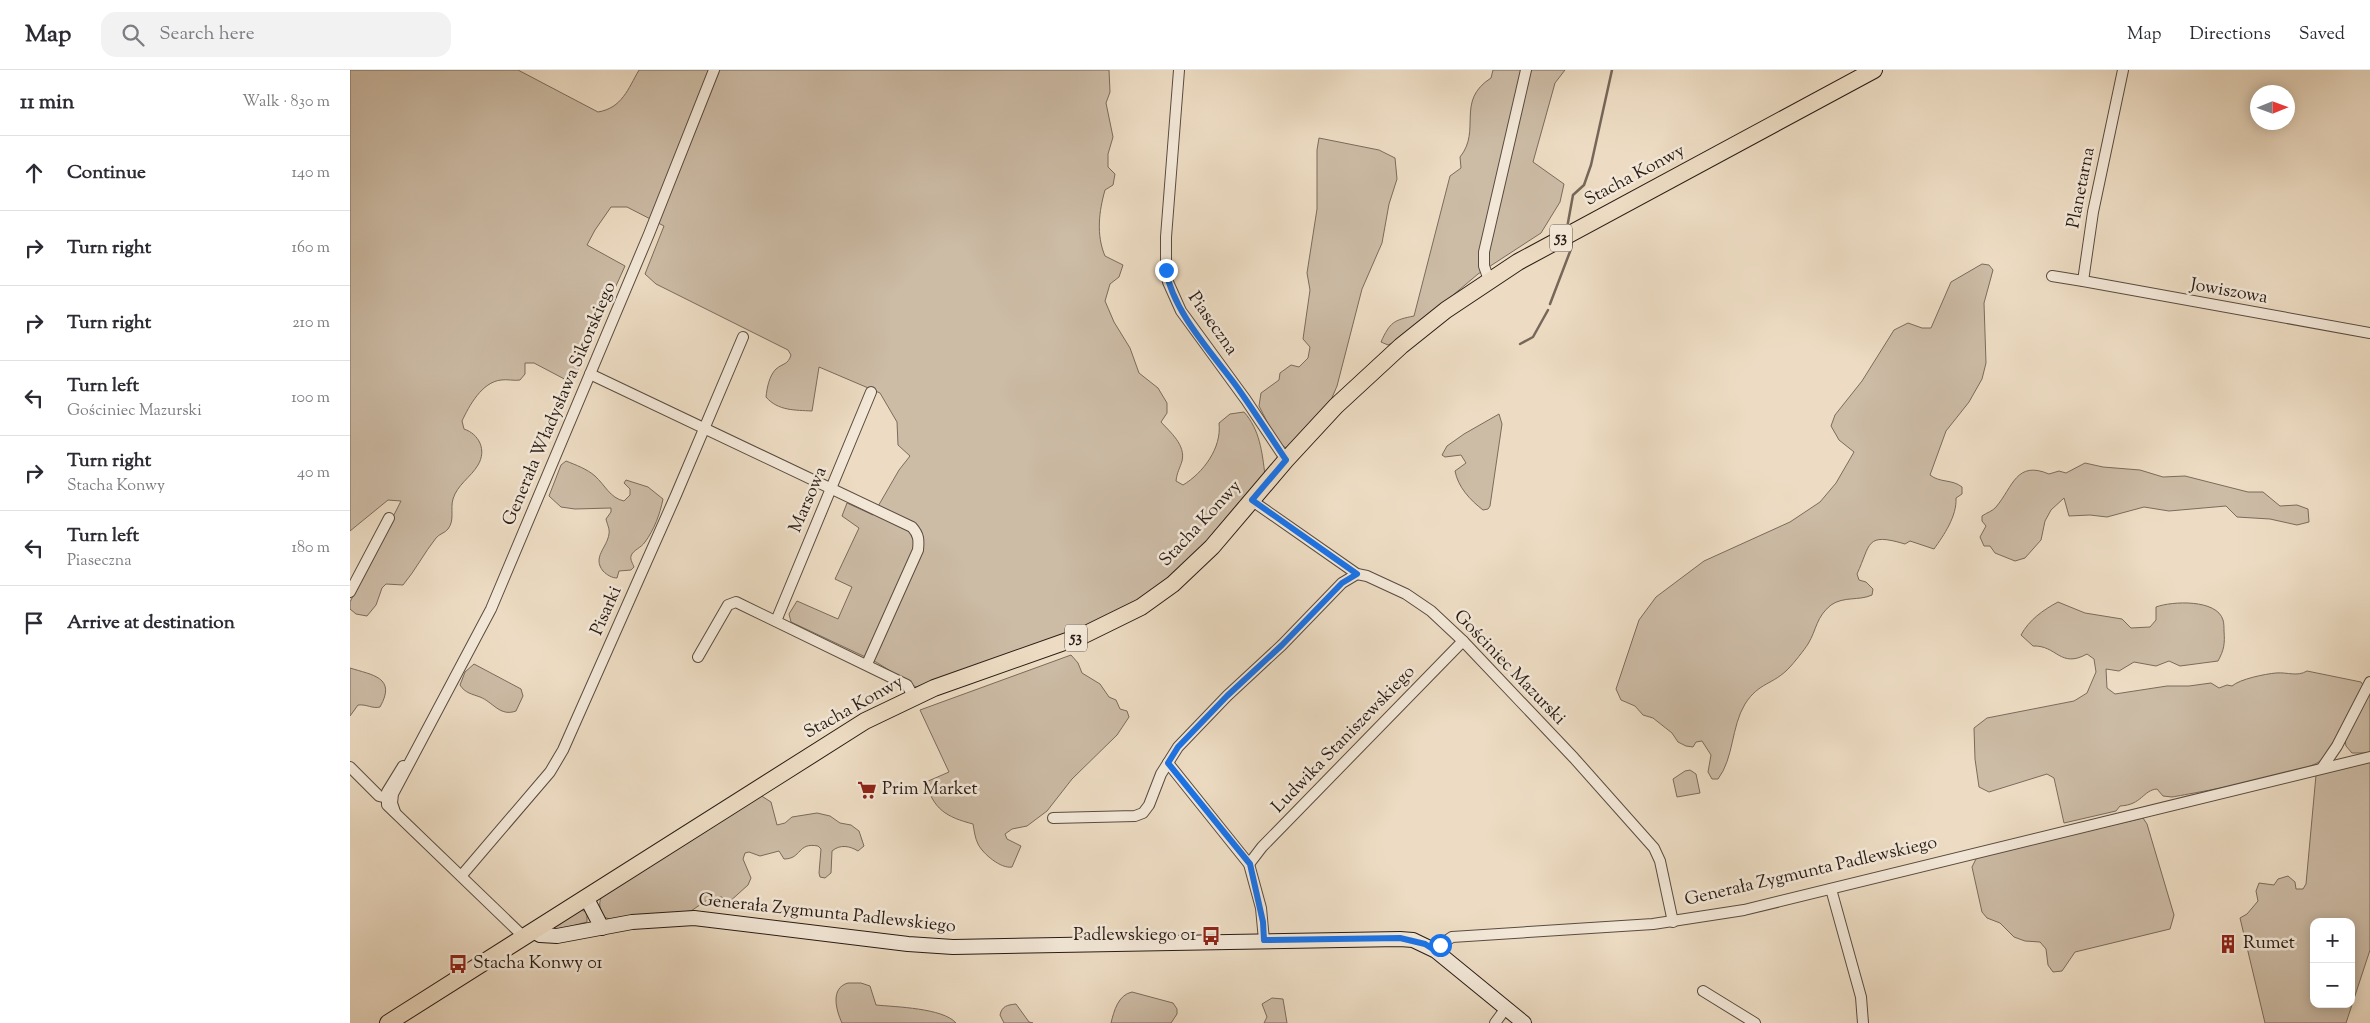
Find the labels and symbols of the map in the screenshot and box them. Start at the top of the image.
north arrow [2250,85,2295,130]
street label: Stacha Konwy [1580,139,1690,213]
street label: Planetarna [2061,145,2103,231]
road number: 53 [1550,224,1572,252]
route end [1155,259,1178,282]
street label: Jowiszowa [2187,272,2270,312]
street label: Generała Władysława Sikorskiego [497,278,623,530]
street label: Piaseczna [1181,287,1243,361]
street label: Marsowa [783,463,835,537]
street label: Stacha Konwy [1154,475,1248,573]
street label: Pisarki [585,582,629,640]
street label: Gościniec Mazurski [1447,604,1571,732]
road number: 53 [1065,624,1087,652]
street label: Ludwika Staniszewskiego [1266,660,1422,820]
street label: Stacha Konwy [799,670,909,746]
place label: Prim Market [882,777,978,803]
supermarket icon: Prim Market [856,779,878,801]
street label: Generała Zygmunta Padlewskiego [1682,830,1940,914]
street label: Generała Zygmunta Padlewskiego [697,888,957,940]
place label: Padlewskiego 01 [1073,923,1196,949]
bus stop icon: Padlewskiego 01 [1200,925,1222,947]
place label: Rumet [2243,931,2295,957]
building icon: Rumet [2217,933,2239,955]
route start [1429,934,1452,957]
place label: Stacha Konwy 01 [473,951,603,977]
bus stop icon: Stacha Konwy 01 [447,953,469,975]

